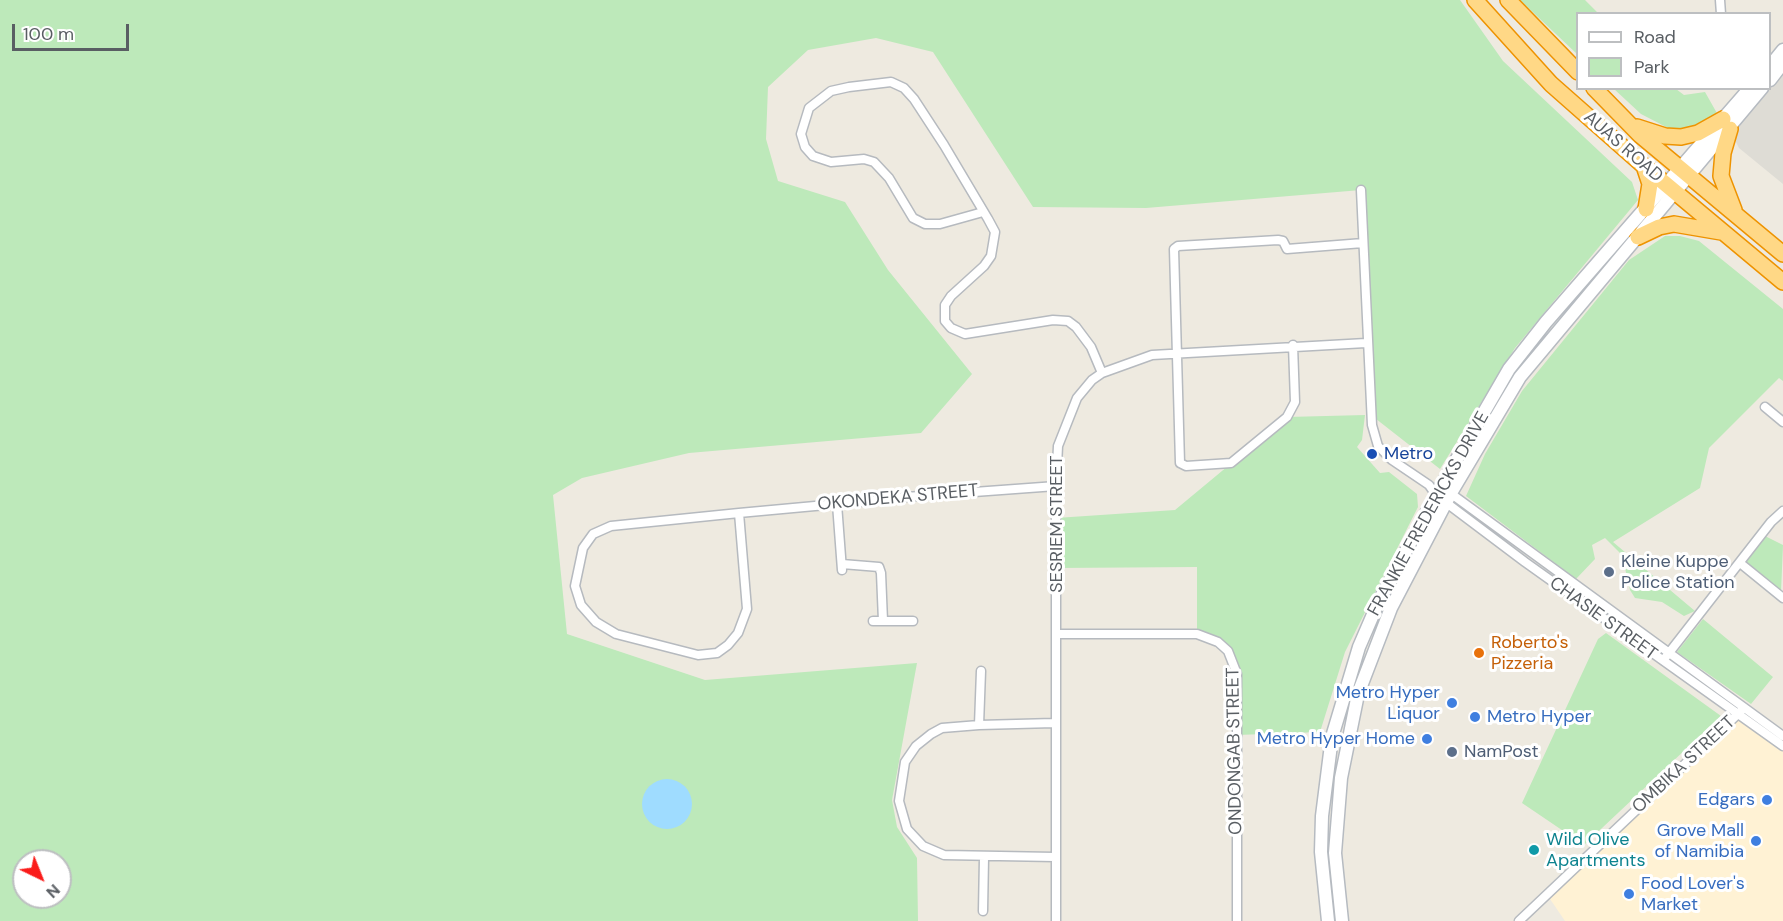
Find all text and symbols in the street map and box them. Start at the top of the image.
scale bar [15,12,132,50]
legend [1576,12,1771,90]
text: 100 m [23,22,74,46]
text: Road [1634,25,1676,49]
text: Park [1634,55,1670,79]
street label: AUAS ROAD [1579,107,1667,187]
street label: FRANKIE FREDERICKS DRIVE [1364,408,1494,620]
place label: Metro [1384,443,1433,465]
marker: Metro [1365,447,1379,461]
street label: SESRIEM STREET [1046,455,1068,593]
street label: OKONDEKA STREET [817,480,979,516]
place label: Kleine Kuppe Police Station [1621,551,1735,594]
marker: Kleine Kuppe Police Station [1602,565,1616,579]
street label: CHASIE STREET [1545,573,1661,665]
place label: Roberto's Pizzeria [1491,632,1569,674]
marker: Roberto's Pizzeria [1472,646,1486,660]
street label: ONDONGAB STREET [1223,667,1247,835]
place label: Metro Hyper Liquor [1336,682,1440,724]
marker: Metro Hyper Liquor [1445,696,1459,710]
place label: Metro Hyper [1487,706,1591,728]
marker: Metro Hyper [1468,710,1482,724]
street label: OMBIKA STREET [1628,712,1740,818]
place label: Metro Hyper Home [1257,728,1415,750]
marker: Metro Hyper Home [1420,732,1434,746]
place label: NamPost [1464,741,1539,763]
marker: NamPost [1445,745,1459,759]
place label: Edgars [1698,789,1755,811]
marker: Edgars [1760,793,1774,807]
place label: Grove Mall of Namibia [1654,820,1744,862]
place label: Wild Olive Apartments [1546,829,1645,872]
marker: Grove Mall of Namibia [1749,834,1763,848]
marker: Wild Olive Apartments [1527,843,1541,857]
north arrow [12,849,72,909]
place label: Food Lover's Market [1641,873,1745,916]
text: N [42,879,65,903]
marker: Food Lover's Market [1622,887,1636,901]

